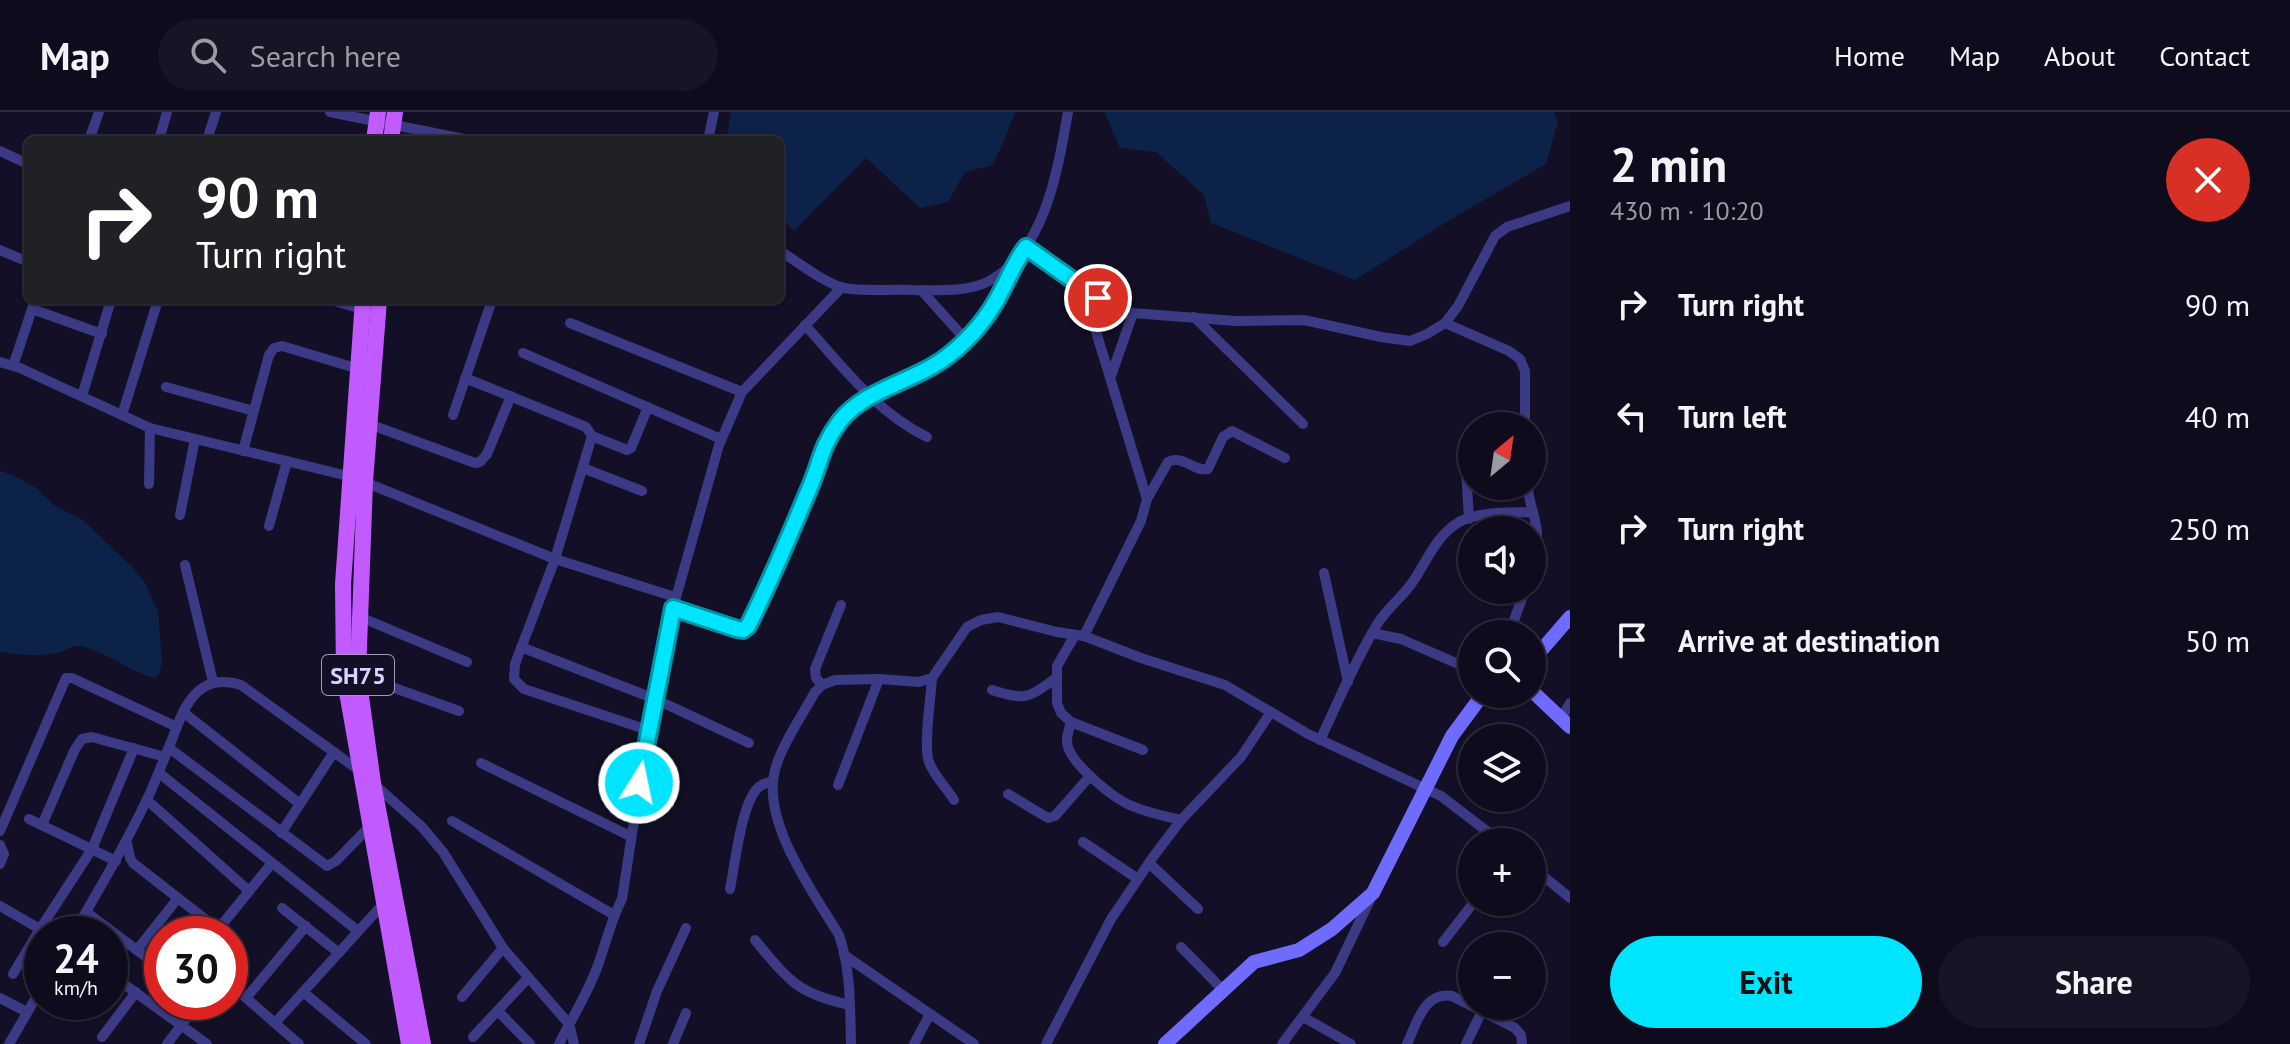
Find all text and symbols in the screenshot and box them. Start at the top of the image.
search box [158,19,718,91]
text: Map [40,31,110,80]
icon: search [186,33,230,77]
text: Search here [250,36,401,75]
text: Home [1834,37,1905,74]
text: Map [1949,37,2000,74]
text: About [2044,37,2115,74]
text: Contact [2159,37,2250,74]
text: 2 min [1610,133,1727,195]
button: close [2166,138,2250,222]
text: 90 m [196,161,319,233]
icon: right [64,168,168,272]
text: 430 m · 10:20 [1610,194,1764,227]
text: Turn right [196,231,346,278]
pin [1064,264,1132,332]
icon: arrive [1076,276,1120,320]
icon: right [1610,282,1654,326]
text: Turn right [1678,285,1804,324]
text: 90 m [2185,285,2250,324]
icon: left [1610,394,1654,438]
text: Turn left [1678,397,1786,436]
text: 40 m [2185,397,2250,436]
north arrow [1458,412,1546,500]
map controls [1458,412,1546,1020]
icon: right [1610,506,1654,550]
text: Turn right [1678,509,1804,548]
text: 250 m [2169,509,2250,548]
button: sound [1458,516,1546,604]
icon: arrive [1610,618,1654,662]
button: search [1458,620,1546,708]
text: Arrive at destination [1678,621,1940,660]
text: 50 m [2185,621,2250,660]
road number: SH75 [322,655,394,695]
button: layers [1458,724,1546,812]
position arrow [597,741,681,825]
button: + [1458,828,1546,916]
speed limit sign: 30 [144,916,248,1020]
text: 24 [53,932,99,984]
button: − [1458,932,1546,1020]
button: Exit [1610,936,1922,1028]
button: Share [1938,936,2250,1028]
text: km/h [54,975,98,1001]

